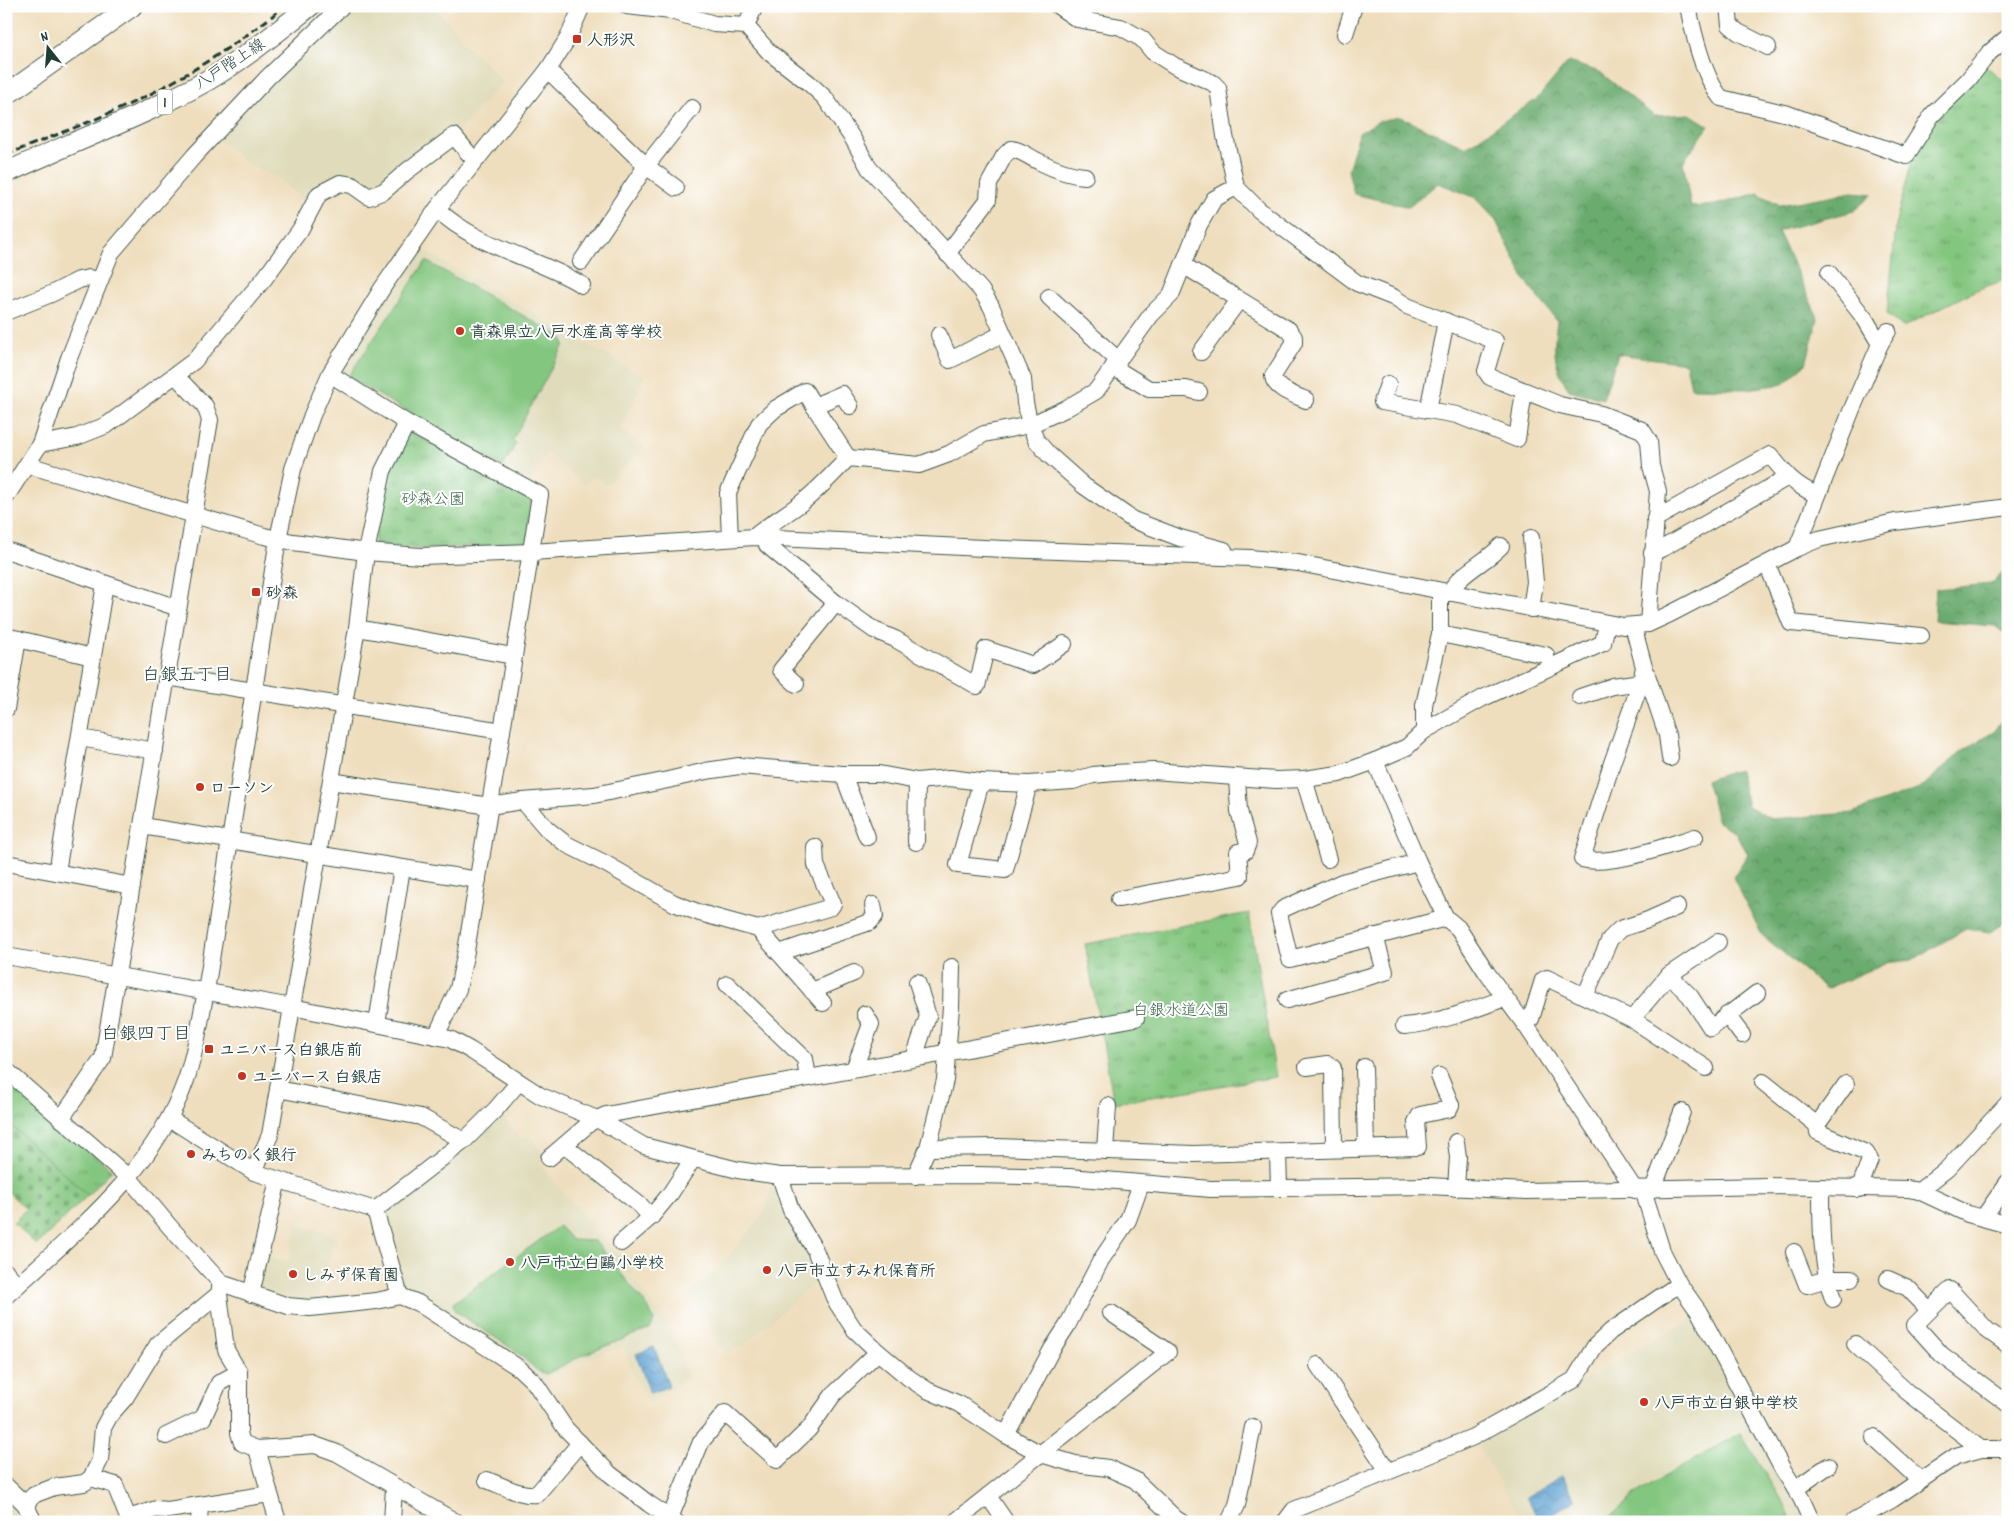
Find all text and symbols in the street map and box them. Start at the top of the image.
north arrow [22,22,72,72]
text: N [39,27,51,48]
place label: 人形沢 [587,30,635,53]
marker: 人形沢 [571,33,583,45]
street label: 八戸階上線 [191,34,270,97]
road number: 1 [158,90,172,114]
place label: 青森県立八戸水産高等学校 [470,322,662,345]
marker: 青森県立八戸水産高等学校 [454,325,466,337]
park label: 砂森公園 [401,489,465,512]
place label: 砂森 [266,583,298,606]
marker: 砂森 [250,586,262,598]
district label: 白銀五丁目 [142,664,232,689]
place label: ローソン [210,778,274,801]
marker: ローソン [194,781,206,793]
park label: 白銀水道公園 [1133,1000,1229,1023]
district label: 白銀四丁目 [101,1023,191,1048]
place label: ユニバース白銀店前 [219,1040,362,1063]
marker: ユニバース白銀店前 [203,1043,215,1055]
place label: ユニバース 白銀店 [252,1067,383,1090]
marker: ユニバース 白銀店 [236,1070,248,1082]
place label: みちのく銀行 [201,1145,297,1168]
marker: みちのく銀行 [185,1148,197,1160]
place label: 八戸市立白鷗小学校 [520,1253,664,1276]
marker: 八戸市立白鷗小学校 [504,1256,516,1268]
place label: 八戸市立すみれ保育所 [777,1261,936,1284]
marker: 八戸市立すみれ保育所 [761,1264,773,1276]
place label: しみず保育園 [303,1265,399,1288]
marker: しみず保育園 [287,1268,299,1280]
place label: 八戸市立白銀中学校 [1654,1393,1798,1416]
marker: 八戸市立白銀中学校 [1638,1396,1650,1408]

